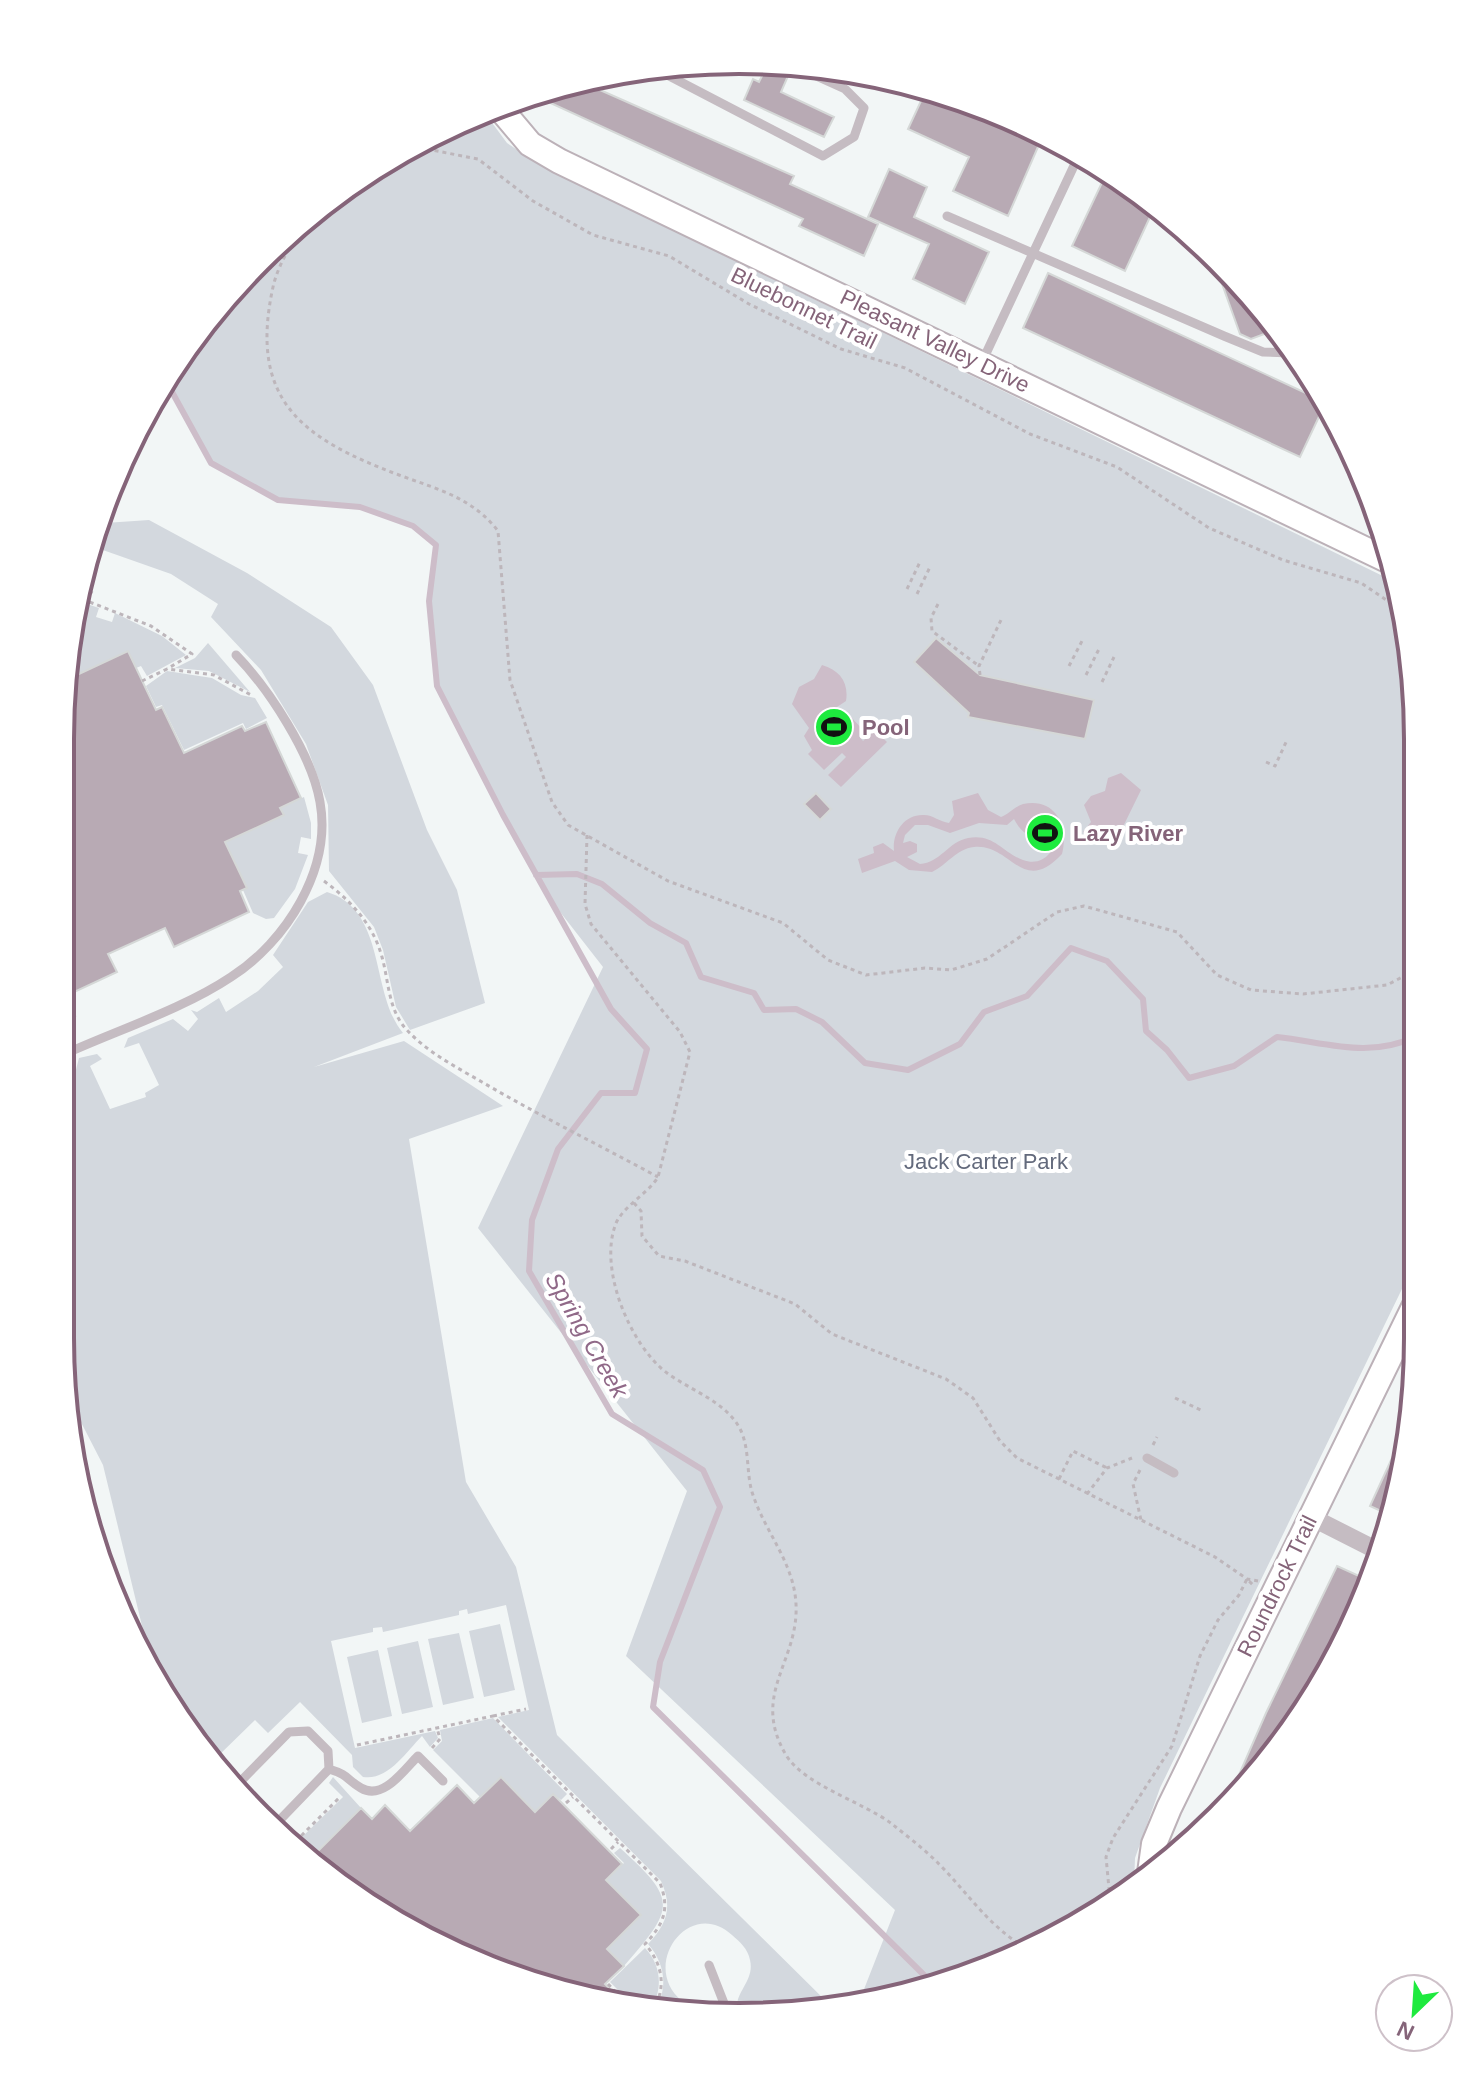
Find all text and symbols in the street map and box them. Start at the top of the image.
street label: Bluebonnet Trail [727,262,881,354]
street label: Pleasant Valley Drive [836,284,1034,398]
sports icon: Pool [813,706,855,748]
place label: Pool [862,715,910,740]
sports icon: Lazy River [1024,812,1066,854]
place label: Lazy River [1073,821,1183,846]
park label: Jack Carter Park [904,1149,1069,1174]
water label: Spring Creek [540,1268,635,1404]
street label: Roundrock Trail [1232,1511,1322,1661]
north arrow [1374,1973,1454,2053]
text: N [1393,2016,1418,2045]

